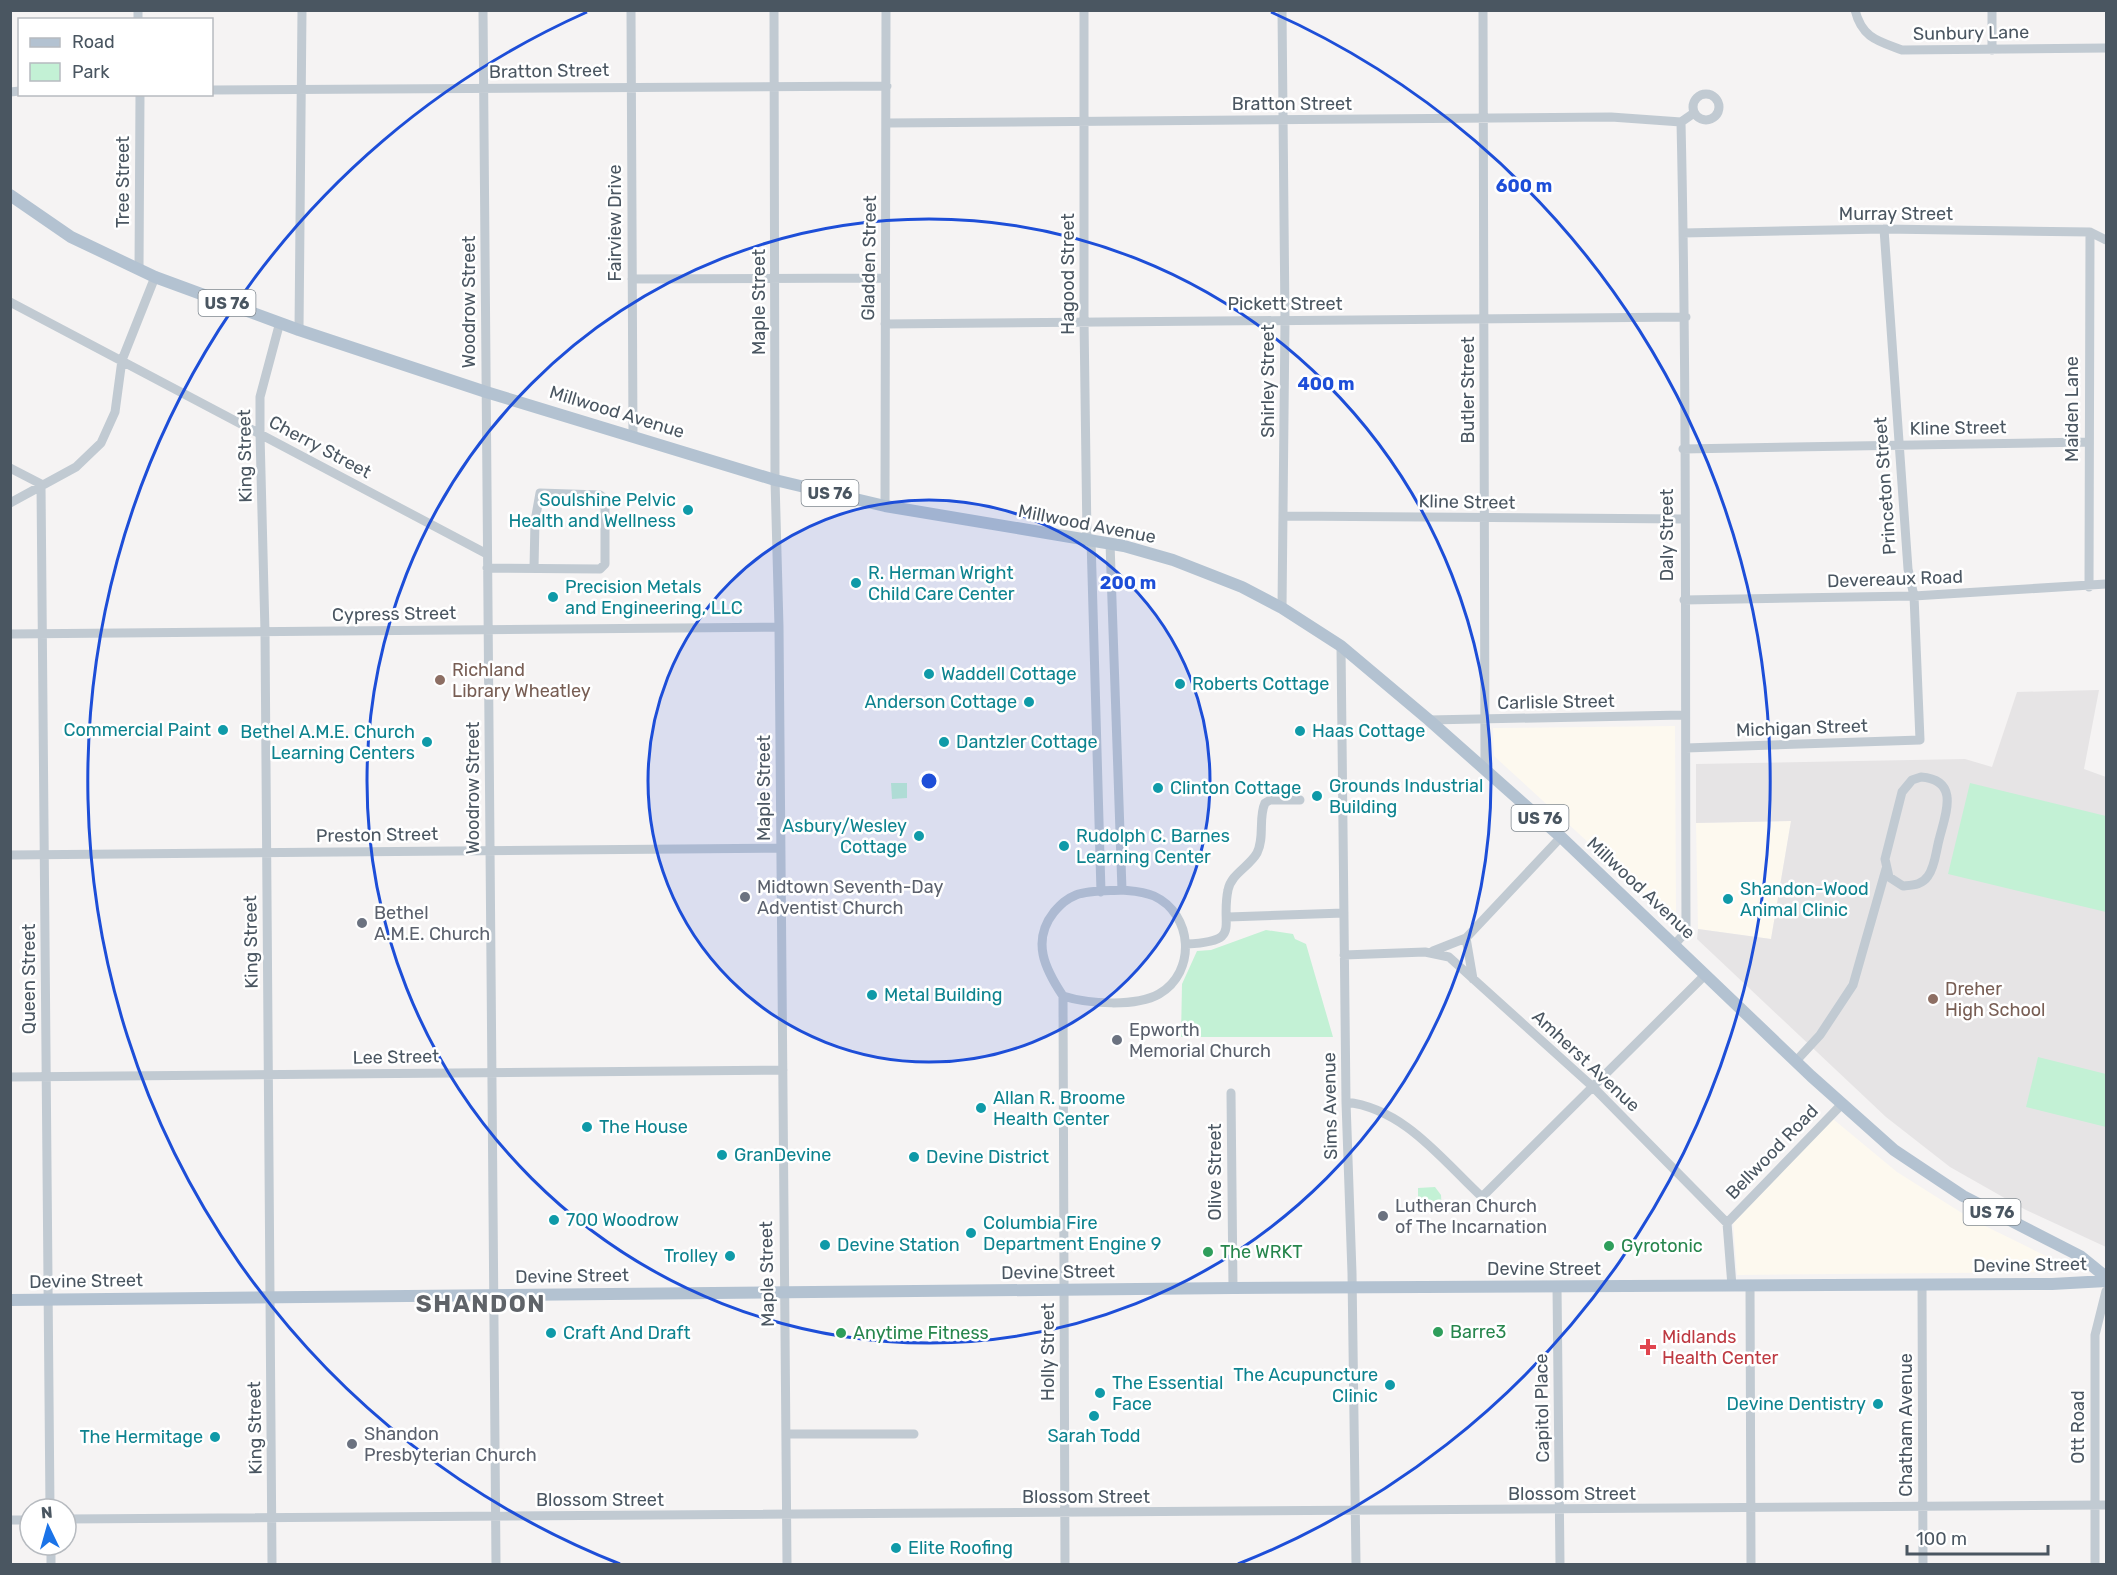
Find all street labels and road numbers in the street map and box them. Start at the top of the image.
street label: Sunbury Lane [1913,21,2029,45]
street label: Bratton Street [489,59,609,83]
street label: Bratton Street [1232,93,1352,115]
street label: Tree Street [112,136,134,228]
street label: Fairview Drive [604,164,626,282]
street label: Gladden Street [857,195,881,321]
street label: Murray Street [1839,203,1953,225]
street label: Hagood Street [1057,213,1079,335]
street label: Woodrow Street [458,236,480,368]
street label: Maple Street [748,249,770,355]
road number: US 76 [198,290,256,316]
street label: Pickett Street [1227,293,1343,315]
street label: Shirley Street [1257,324,1279,438]
street label: Butler Street [1457,336,1479,444]
street label: Maiden Lane [2061,356,2083,462]
street label: Millwood Avenue [547,381,687,443]
street label: King Street [233,409,257,503]
street label: Cherry Street [265,411,375,483]
street label: Princeton Street [1869,416,1901,556]
street label: Kline Street [1909,416,2007,440]
road number: US 76 [802,480,858,506]
street label: Daly Street [1656,489,1678,581]
street label: Kline Street [1418,490,1516,514]
street label: Millwood Avenue [1016,500,1158,548]
street label: Devereaux Road [1827,566,1963,592]
street label: Cypress Street [332,602,456,626]
street label: Carlisle Street [1497,690,1615,714]
street label: Michigan Street [1736,715,1868,741]
street label: Woodrow Street [462,722,484,854]
street label: Maple Street [753,735,775,841]
road number: US 76 [1512,805,1568,831]
street label: Preston Street [316,823,438,847]
street label: Millwood Avenue [1582,832,1700,944]
street label: King Street [239,895,263,989]
street label: Queen Street [18,924,40,1034]
street label: Amherst Avenue [1528,1006,1644,1116]
street label: Lee Street [353,1045,439,1069]
street label: Sims Avenue [1318,1052,1342,1160]
street label: Bellwood Road [1721,1100,1823,1204]
street label: Olive Street [1204,1123,1226,1221]
road number: US 76 [1964,1199,2020,1225]
street label: Maple Street [755,1221,779,1327]
street label: Devine Street [1973,1253,2087,1277]
street label: Devine Street [1487,1258,1601,1280]
street label: Devine Street [1001,1260,1115,1284]
street label: Devine Street [515,1264,629,1288]
street label: Devine Street [29,1269,143,1293]
street label: Holly Street [1037,1303,1059,1401]
street label: Capitol Place [1530,1353,1554,1463]
street label: Chatham Avenue [1895,1353,1917,1497]
street label: King Street [243,1381,267,1475]
street label: Ott Road [2067,1390,2089,1464]
street label: Blossom Street [1508,1483,1636,1505]
street label: Blossom Street [1022,1486,1150,1508]
street label: Blossom Street [536,1489,664,1511]

